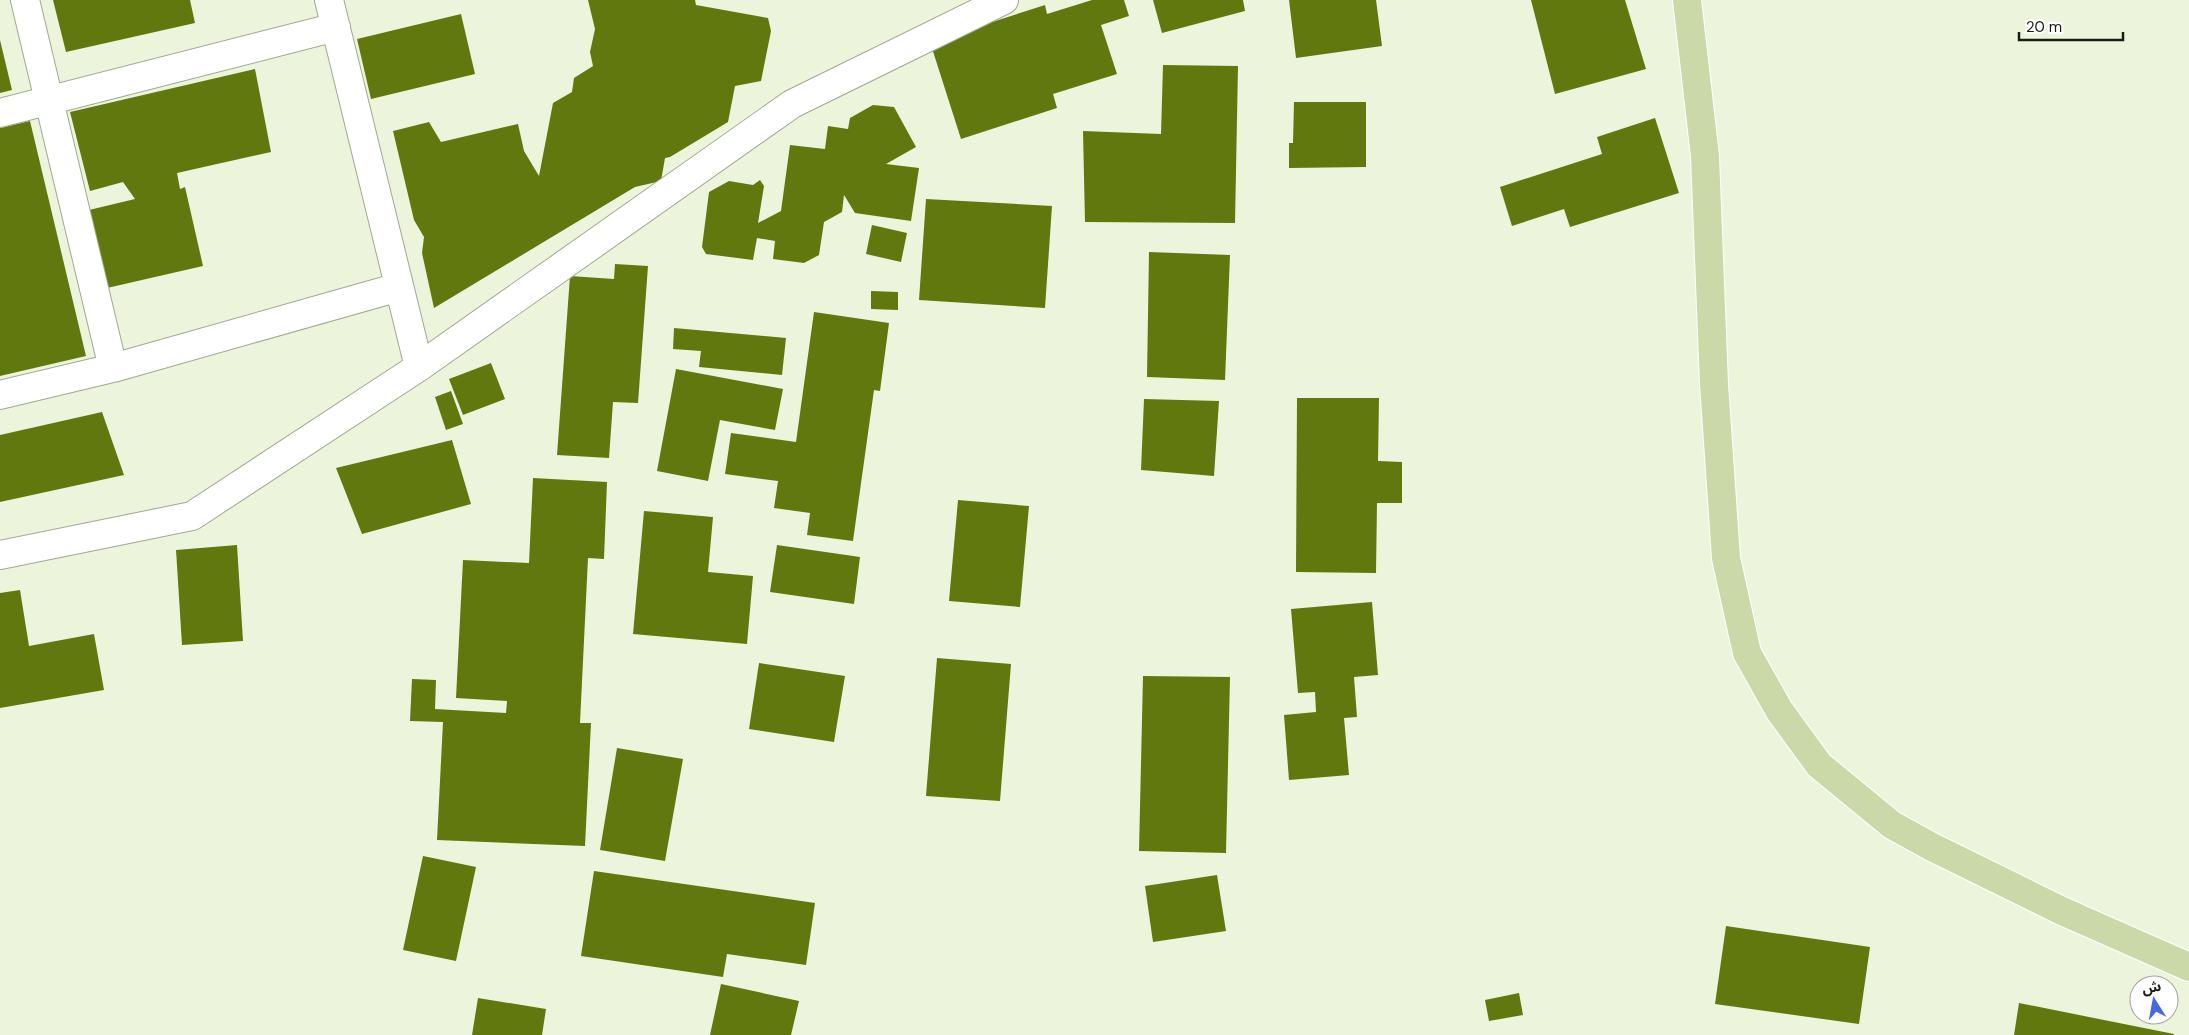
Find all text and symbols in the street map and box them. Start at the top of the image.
scale bar [2019,10,2123,42]
text: 20 m [2026,17,2062,37]
north arrow [2129,975,2179,1025]
text: ش [2140,977,2163,998]

